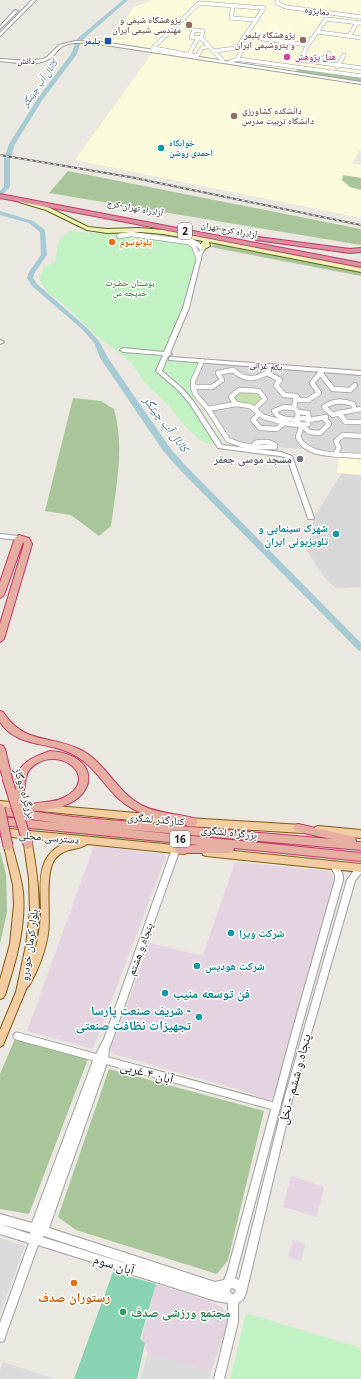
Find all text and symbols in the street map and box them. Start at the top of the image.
street label: دماپژوه [304,3,330,19]
place label: پژوهشگاه شیمی و مهندسی شیمی ایران [112,13,181,36]
marker: پژوهشگاه شیمی و مهندسی شیمی ایران [184,20,194,30]
place label: پژوهشگاه پلیمر و پتروشیمی ایران [235,28,295,51]
place label: پلیمر [83,34,100,47]
marker: پژوهشگاه پلیمر و پتروشیمی ایران [298,35,308,45]
marker: پلیمر [103,36,113,46]
place label: هتل پژوهش [295,50,336,63]
marker: هتل پژوهش [282,52,292,62]
street label: دانش [17,54,35,67]
water label: کانال آب چیتگر [17,55,62,111]
place label: دانشکده کشاورزی دانشگاه تربیت مدرس [242,104,314,127]
marker: دانشکده کشاورزی دانشگاه تربیت مدرس [229,111,239,121]
place label: خوابگاه احمدی روشن [169,136,214,159]
marker: خوابگاه احمدی روشن [156,143,166,153]
street label: آزادراه تهران-کرج [106,196,165,219]
street label: آزادراه کرج-تهران [200,218,259,241]
road number: 2 [178,223,192,239]
place label: پلوتونیوم [120,235,152,249]
marker: پلوتونیوم [107,237,117,247]
park label: بوستان حضرت خدیجه س [105,276,155,299]
street label: یکم غزالی [249,358,283,373]
water label: کانال آب چیتگر [139,391,194,457]
place label: مسجد موسی جعفر [213,451,292,467]
marker: مسجد موسی جعفر [295,454,305,464]
place label: شهرک سینمایی و تلویزیونی ایران [258,520,328,549]
marker: شهرک سینمایی و تلویزیونی ایران [331,529,341,539]
street label: بزرگراه دوگاز [11,765,40,820]
street label: کنارگذر لشگری [127,809,186,829]
street label: بزرگراه لشگری [200,821,258,842]
street label: دسترسی محلی [18,826,80,847]
road number: 16 [170,831,190,847]
street label: بلوار کرمان خودرو [16,908,41,982]
street label: پنجاه و هشتم [123,920,157,978]
place label: شرکت ویرا [239,925,285,940]
marker: شرکت ویرا [226,928,236,938]
place label: شرکت هودیس [205,958,265,974]
marker: شرکت هودیس [192,961,202,971]
place label: فن توسعه منیب [173,984,250,1002]
marker: فن توسعه منیب [160,988,170,998]
place label: شریف صنعت پارسا - تجهیزات نظافت صنعتی [76,1001,192,1034]
marker: شریف صنعت پارسا - تجهیزات نظافت صنعتی [194,1012,204,1022]
street label: پنجاه و ششم - نخل [273,1031,315,1126]
street label: آبان ۴ غربی [118,1056,176,1088]
street label: آبان سوم [91,1249,137,1279]
marker: رستوران صدف [69,1278,79,1288]
place label: رستوران صدف [38,1288,110,1306]
place label: مجتمع ورزشی صدف [131,1303,231,1322]
marker: مجتمع ورزشی صدف [118,1307,128,1317]

